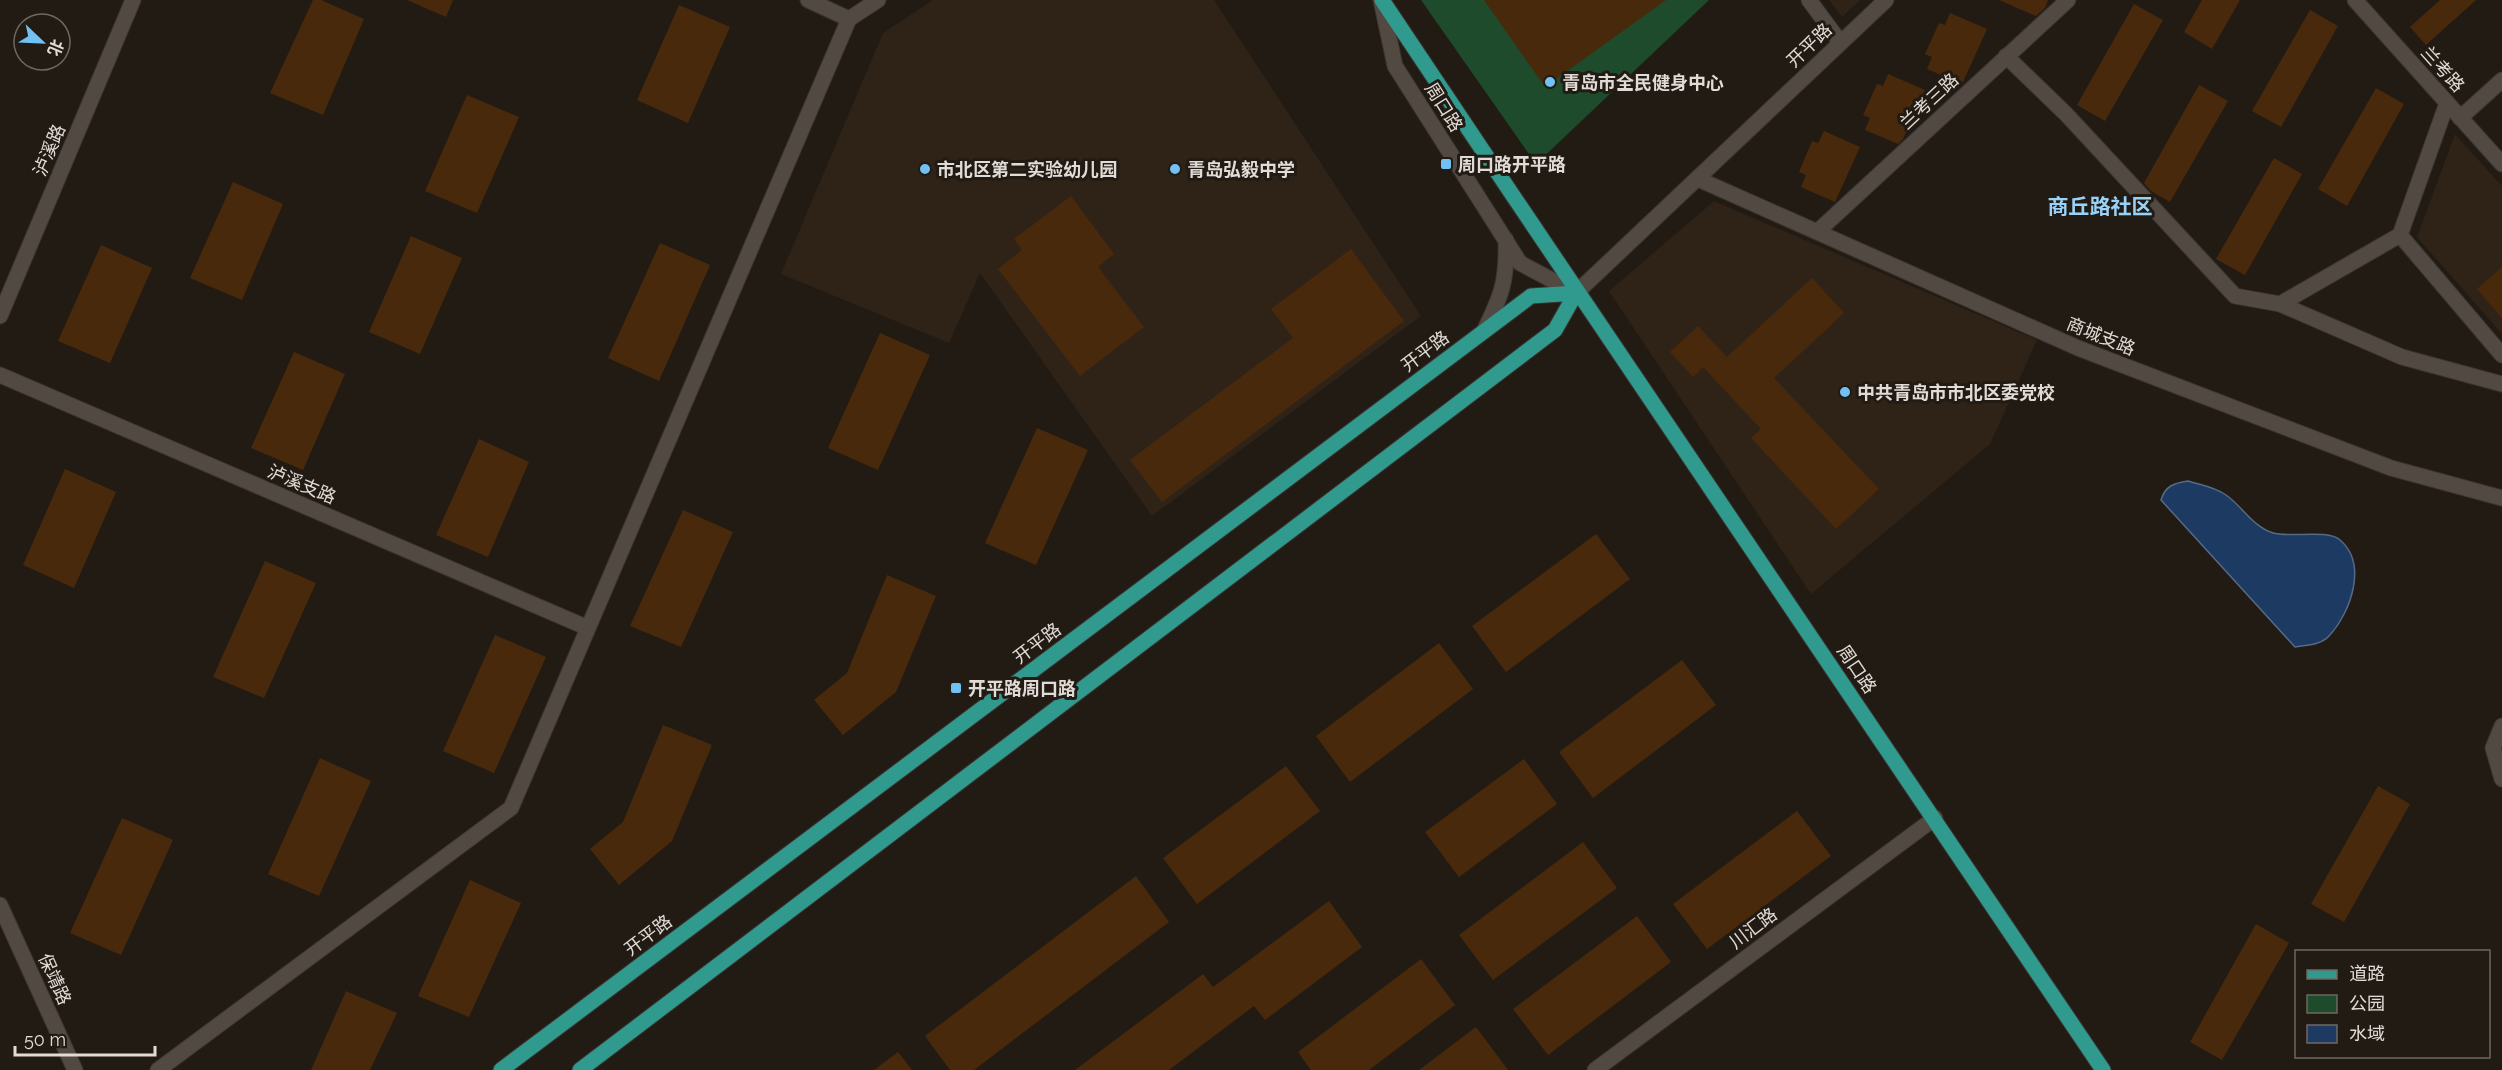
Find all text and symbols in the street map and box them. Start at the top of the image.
north arrow [12,12,72,72]
street label: 开平路 [1782,19,1836,71]
text: 北 [43,37,67,59]
street label: 兰考路 [2417,42,2469,96]
street label: 兰考三路 [1896,69,1962,133]
place label: 青岛市全民健身中心 [1562,72,1724,93]
marker: 青岛市全民健身中心 [1543,75,1557,89]
street label: 周口路 [1421,79,1467,135]
street label: 泸溪路 [29,121,69,179]
place label: 周口路开平路 [1458,154,1566,175]
marker: 周口路开平路 [1439,157,1453,171]
place label: 市北区第二实验幼儿园 [937,159,1117,180]
place label: 青岛弘毅中学 [1187,159,1295,180]
marker: 市北区第二实验幼儿园 [918,162,932,176]
marker: 青岛弘毅中学 [1168,162,1182,176]
district label: 商丘路社区 [2048,194,2153,219]
street label: 商城支路 [2064,313,2138,359]
street label: 开平路 [1397,326,1453,376]
place label: 中共青岛市市北区委党校 [1857,382,2055,403]
marker: 中共青岛市市北区委党校 [1838,385,1852,399]
street label: 泸溪支路 [265,460,339,508]
street label: 开平路 [1009,618,1065,668]
street label: 周口路 [1833,641,1881,697]
place label: 开平路周口路 [968,678,1076,699]
marker: 开平路周口路 [949,681,963,695]
street label: 川汇路 [1725,903,1781,953]
street label: 开平路 [620,910,676,960]
street label: 保靖路 [34,950,76,1008]
legend [2295,950,2490,1058]
text: 道路 [2349,963,2385,984]
text: 公园 [2349,993,2385,1014]
scale bar [15,1019,154,1057]
text: 水域 [2349,1023,2385,1044]
text: 50 m [24,1029,66,1050]

